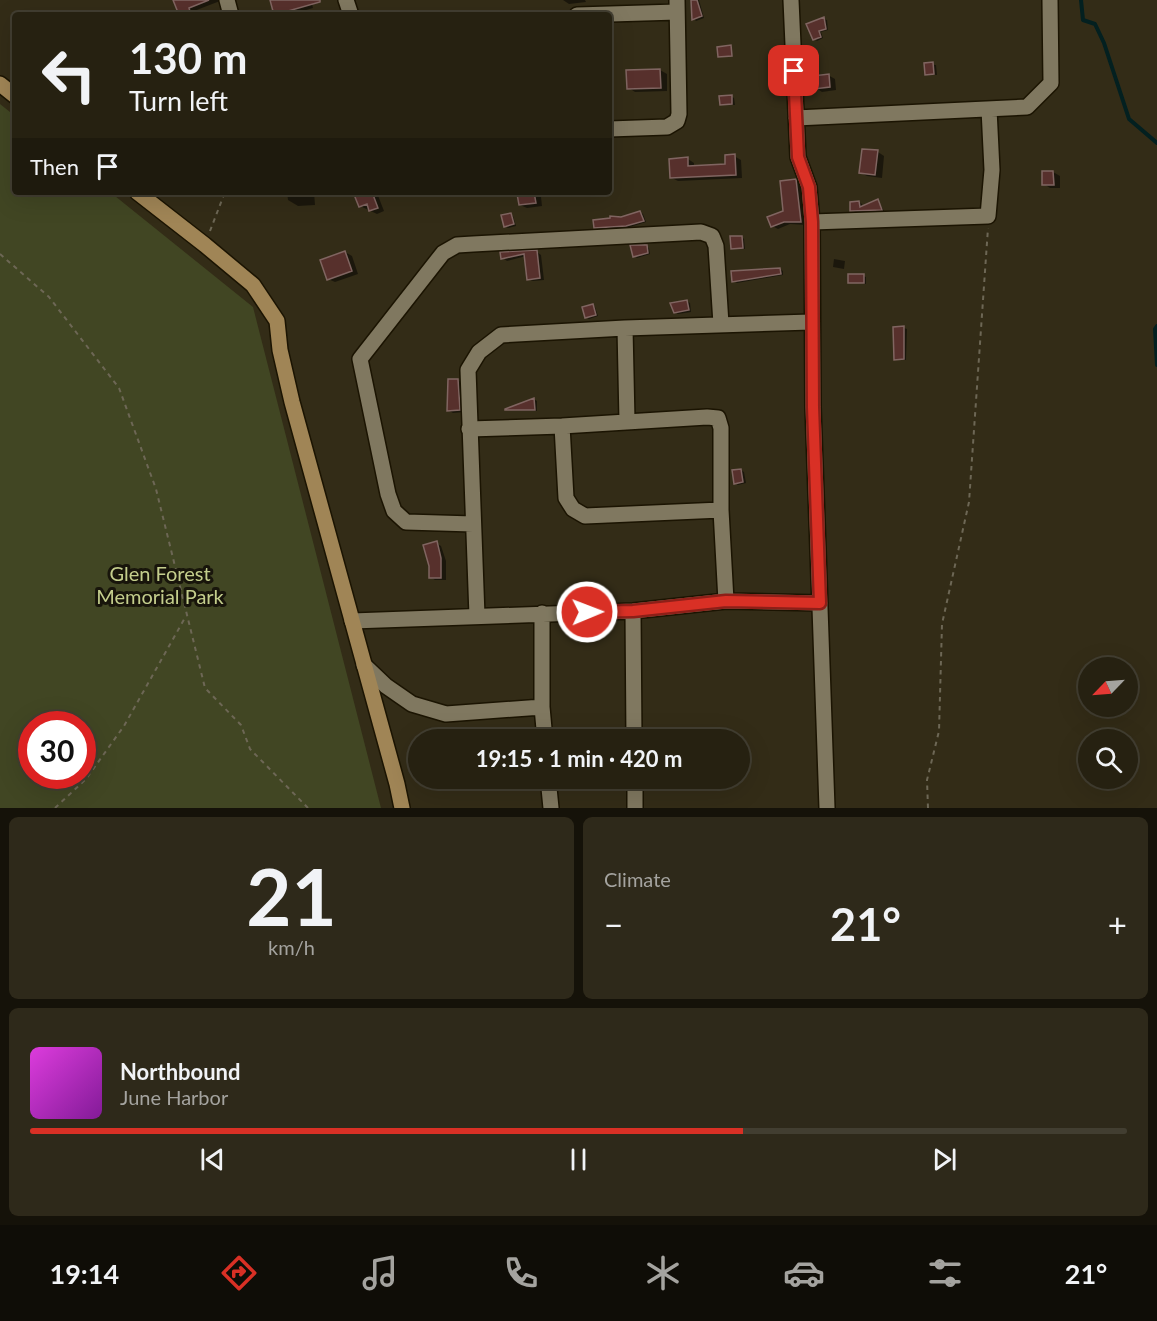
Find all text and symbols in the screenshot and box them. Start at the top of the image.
text: 130 m [129,33,247,83]
icon: left [30,36,108,114]
pin [768,45,819,96]
icon: arrive [777,54,810,87]
text: Turn left [129,84,228,117]
icon: arrive [91,150,124,183]
text: Then [30,153,79,180]
park label: Glen Forest Memorial Park [96,561,225,608]
position arrow [555,580,619,644]
north arrow [1078,657,1138,717]
map controls [1078,657,1138,789]
speed limit sign: 30 [18,711,96,789]
button: search [1078,729,1138,789]
text: 19:15 · 1 min · 420 m [476,745,682,772]
text: 21 [246,849,337,943]
text: Climate [604,867,671,891]
text: 21° [830,897,901,951]
text: − [604,904,623,944]
text: + [1108,904,1127,944]
text: km/h [268,935,315,959]
text: Northbound [120,1058,240,1085]
text: June Harbor [120,1085,228,1109]
icon: previous [196,1143,229,1176]
icon: pause [562,1143,595,1176]
icon: next [928,1143,961,1176]
icon: directions [218,1252,260,1294]
icon: music [359,1252,401,1294]
icon: phone [500,1252,542,1294]
icon: climate [642,1252,684,1294]
icon: car [783,1252,825,1294]
icon: filters [924,1252,966,1294]
text: 19:14 [50,1257,119,1290]
text: 21° [1065,1257,1107,1290]

